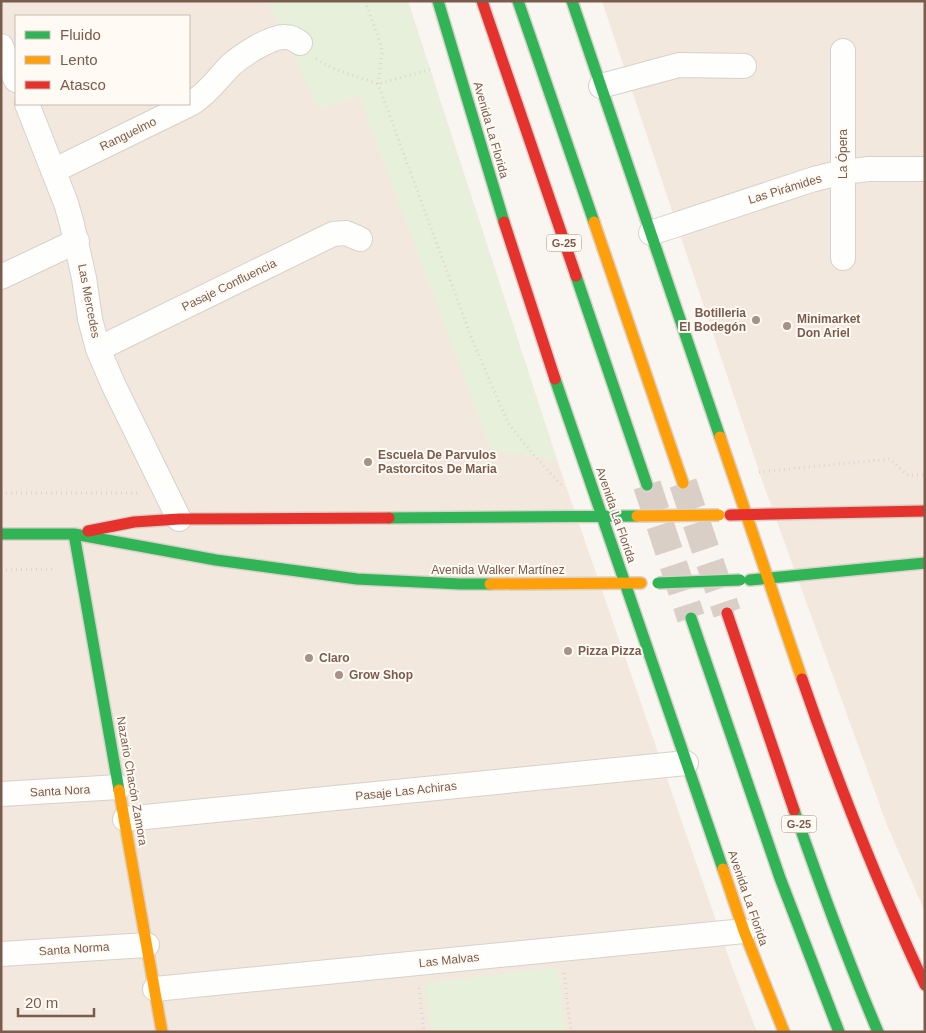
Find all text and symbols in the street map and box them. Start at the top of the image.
legend [15,15,190,105]
text: Fluido [60,26,101,43]
text: Lento [60,51,98,68]
text: Atasco [60,76,106,93]
street label: Avenida La Florida [471,80,512,180]
street label: Ranguelmo [97,114,159,154]
street label: La Ópera [835,129,850,179]
street label: Las Pirámides [747,171,823,207]
road number: G-25 [546,234,582,252]
street label: Pasaje Confluencia [179,256,279,314]
street label: Las Mercedes [75,263,103,339]
place label: Botilleria El Bodegón [679,306,746,334]
place label: Minimarket Don Ariel [797,312,860,340]
marker: Botilleria El Bodegón [750,314,762,326]
marker: Minimarket Don Ariel [781,320,793,332]
place label: Escuela De Parvulos Pastorcitos De Maria [378,448,497,476]
marker: Escuela De Parvulos Pastorcitos De Maria [362,456,374,468]
street label: Avenida La Florida [593,466,639,565]
street label: Avenida Walker Martínez [431,563,565,577]
place label: Pizza Pizza [578,644,642,658]
marker: Pizza Pizza [562,645,574,657]
place label: Claro [319,651,350,665]
marker: Claro [303,652,315,664]
place label: Grow Shop [349,668,413,682]
marker: Grow Shop [333,669,345,681]
street label: Nazario Chacón Zamora [114,715,150,847]
street label: Pasaje Las Achiras [355,779,457,803]
street label: Santa Nora [29,782,91,800]
road number: G-25 [782,816,816,832]
street label: Avenida La Florida [725,849,771,948]
street label: Santa Norma [38,940,110,958]
street label: Las Malvas [418,950,480,970]
scale bar [18,986,94,1018]
text: 20 m [25,994,58,1011]

